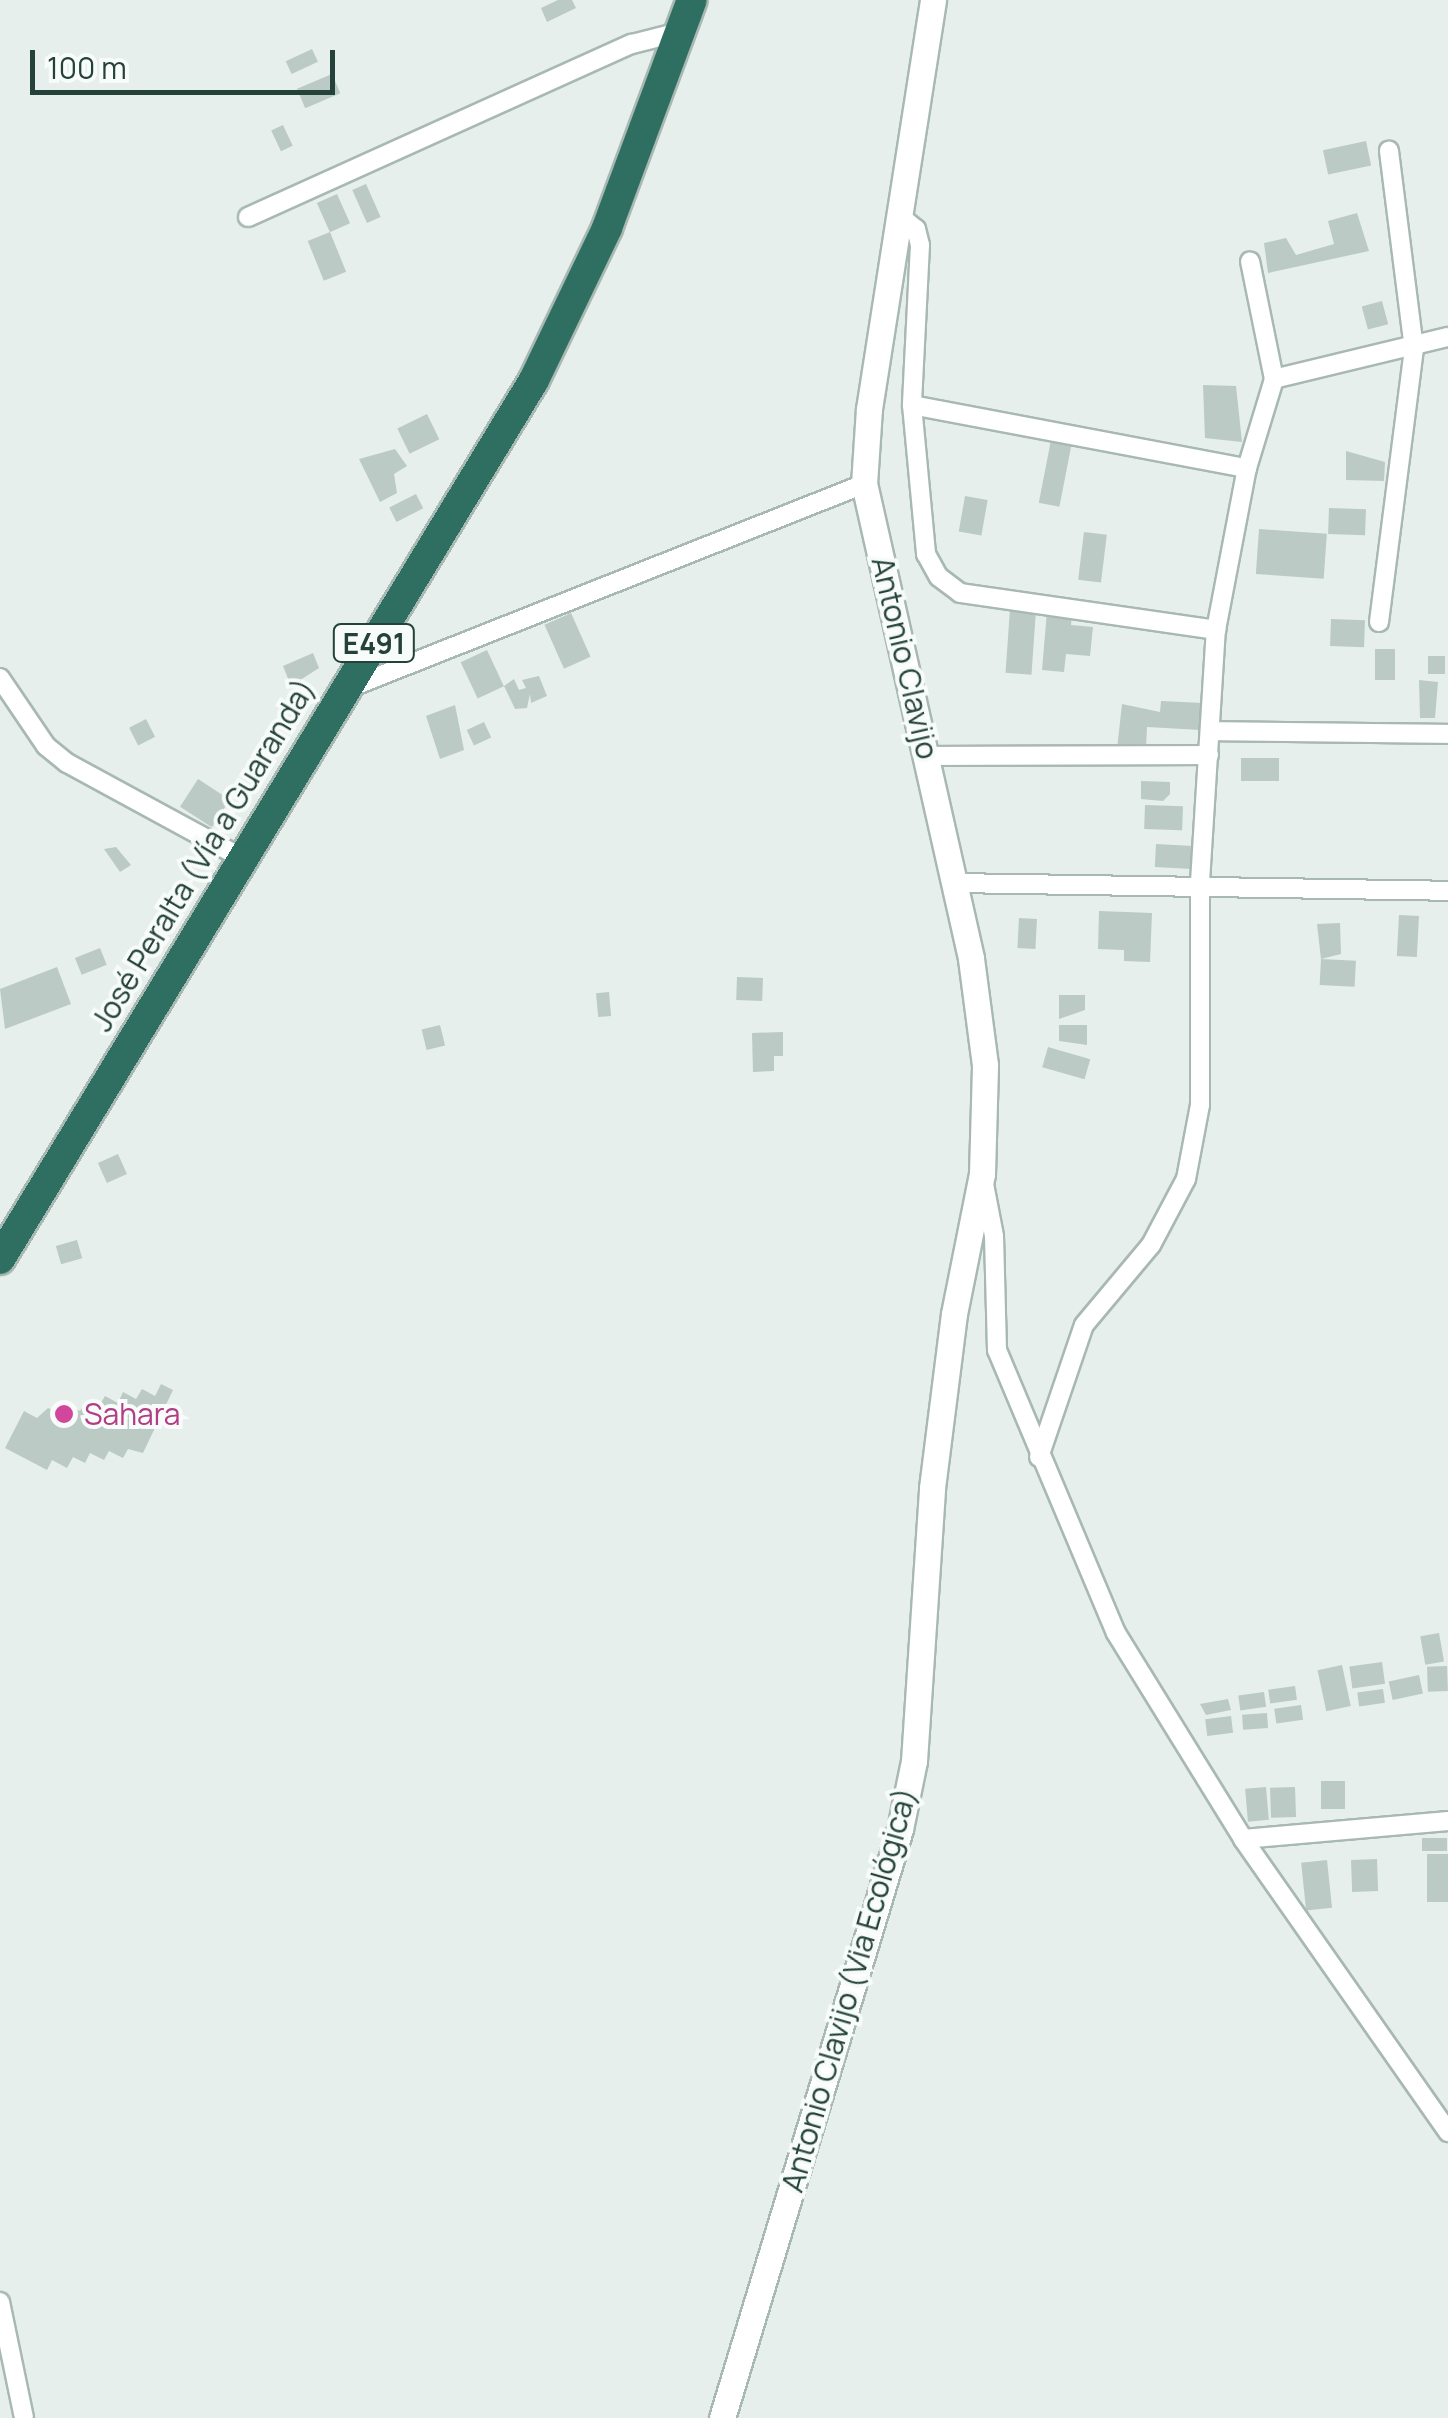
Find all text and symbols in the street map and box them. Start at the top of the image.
scale bar [35,30,340,92]
text: 100 m [47,47,127,88]
street label: Antonio Clavijo [864,553,946,763]
road number: E491 [332,620,416,666]
street label: José Peralta (Vía a Guaranda) [83,672,323,1038]
place label: Sahara [84,1396,181,1432]
marker: Sahara [53,1403,75,1425]
street label: Antonio Clavijo (Via Ecológica) [774,1784,924,2196]

